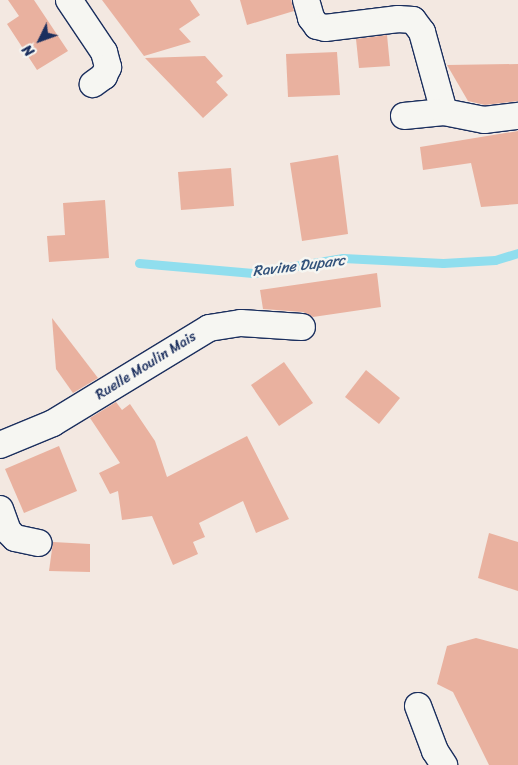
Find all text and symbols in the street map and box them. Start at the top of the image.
north arrow [15,15,65,65]
text: N [16,38,41,62]
water label: Ravine Duparc [252,251,346,281]
street label: Ruelle Moulin Mais [93,328,199,404]

